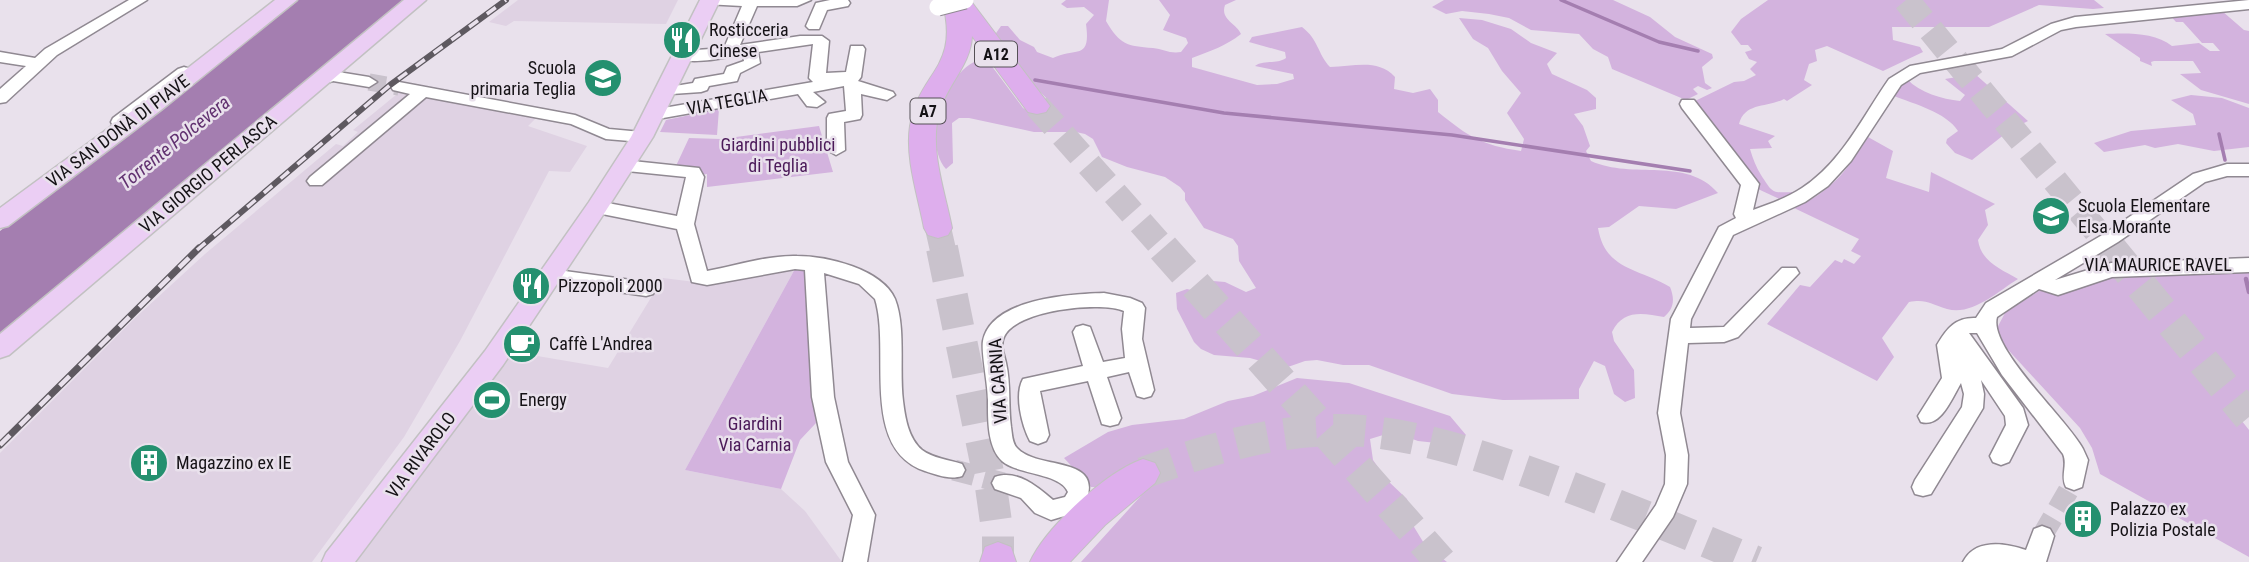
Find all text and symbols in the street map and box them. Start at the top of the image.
restaurant icon: Rosticceria Cinese [661,19,703,61]
place label: Rosticceria Cinese [709,19,789,61]
road number: A12 [975,42,1017,66]
place label: Scuola primaria Teglia [471,57,576,99]
school or university icon: Scuola primaria Teglia [582,57,624,99]
street label: VIA SAN DONÀ DI PIAVE [42,70,193,191]
street label: VIA TEGLIA [685,84,769,119]
water label: Torrente Polcevera [114,91,234,194]
road number: A7 [911,99,946,124]
street label: VIA GIORGIO PERLASCA [135,110,281,237]
park label: Giardini pubblici di Teglia [721,134,835,176]
school or university icon: Scuola Elementare Elsa Morante [2030,195,2072,237]
place label: Scuola Elementare Elsa Morante [2078,195,2210,237]
street label: VIA MAURICE RAVEL [2084,254,2232,275]
restaurant icon: Pizzopoli 2000 [510,265,552,307]
place label: Pizzopoli 2000 [558,275,663,296]
cafe icon: Caffè L'Andrea [501,323,543,365]
place label: Caffè L'Andrea [549,333,653,354]
street label: VIA CARNIA [984,337,1011,424]
sports icon: Energy [471,379,513,421]
place label: Energy [519,389,567,410]
street label: VIA RIVAROLO [381,408,460,502]
park label: Giardini Via Carnia [719,413,791,455]
building icon: Magazzino ex IE [128,442,170,484]
place label: Magazzino ex IE [176,452,292,473]
building icon: Palazzo ex Polizia Postale [2062,498,2104,540]
place label: Palazzo ex Polizia Postale [2110,498,2216,540]

